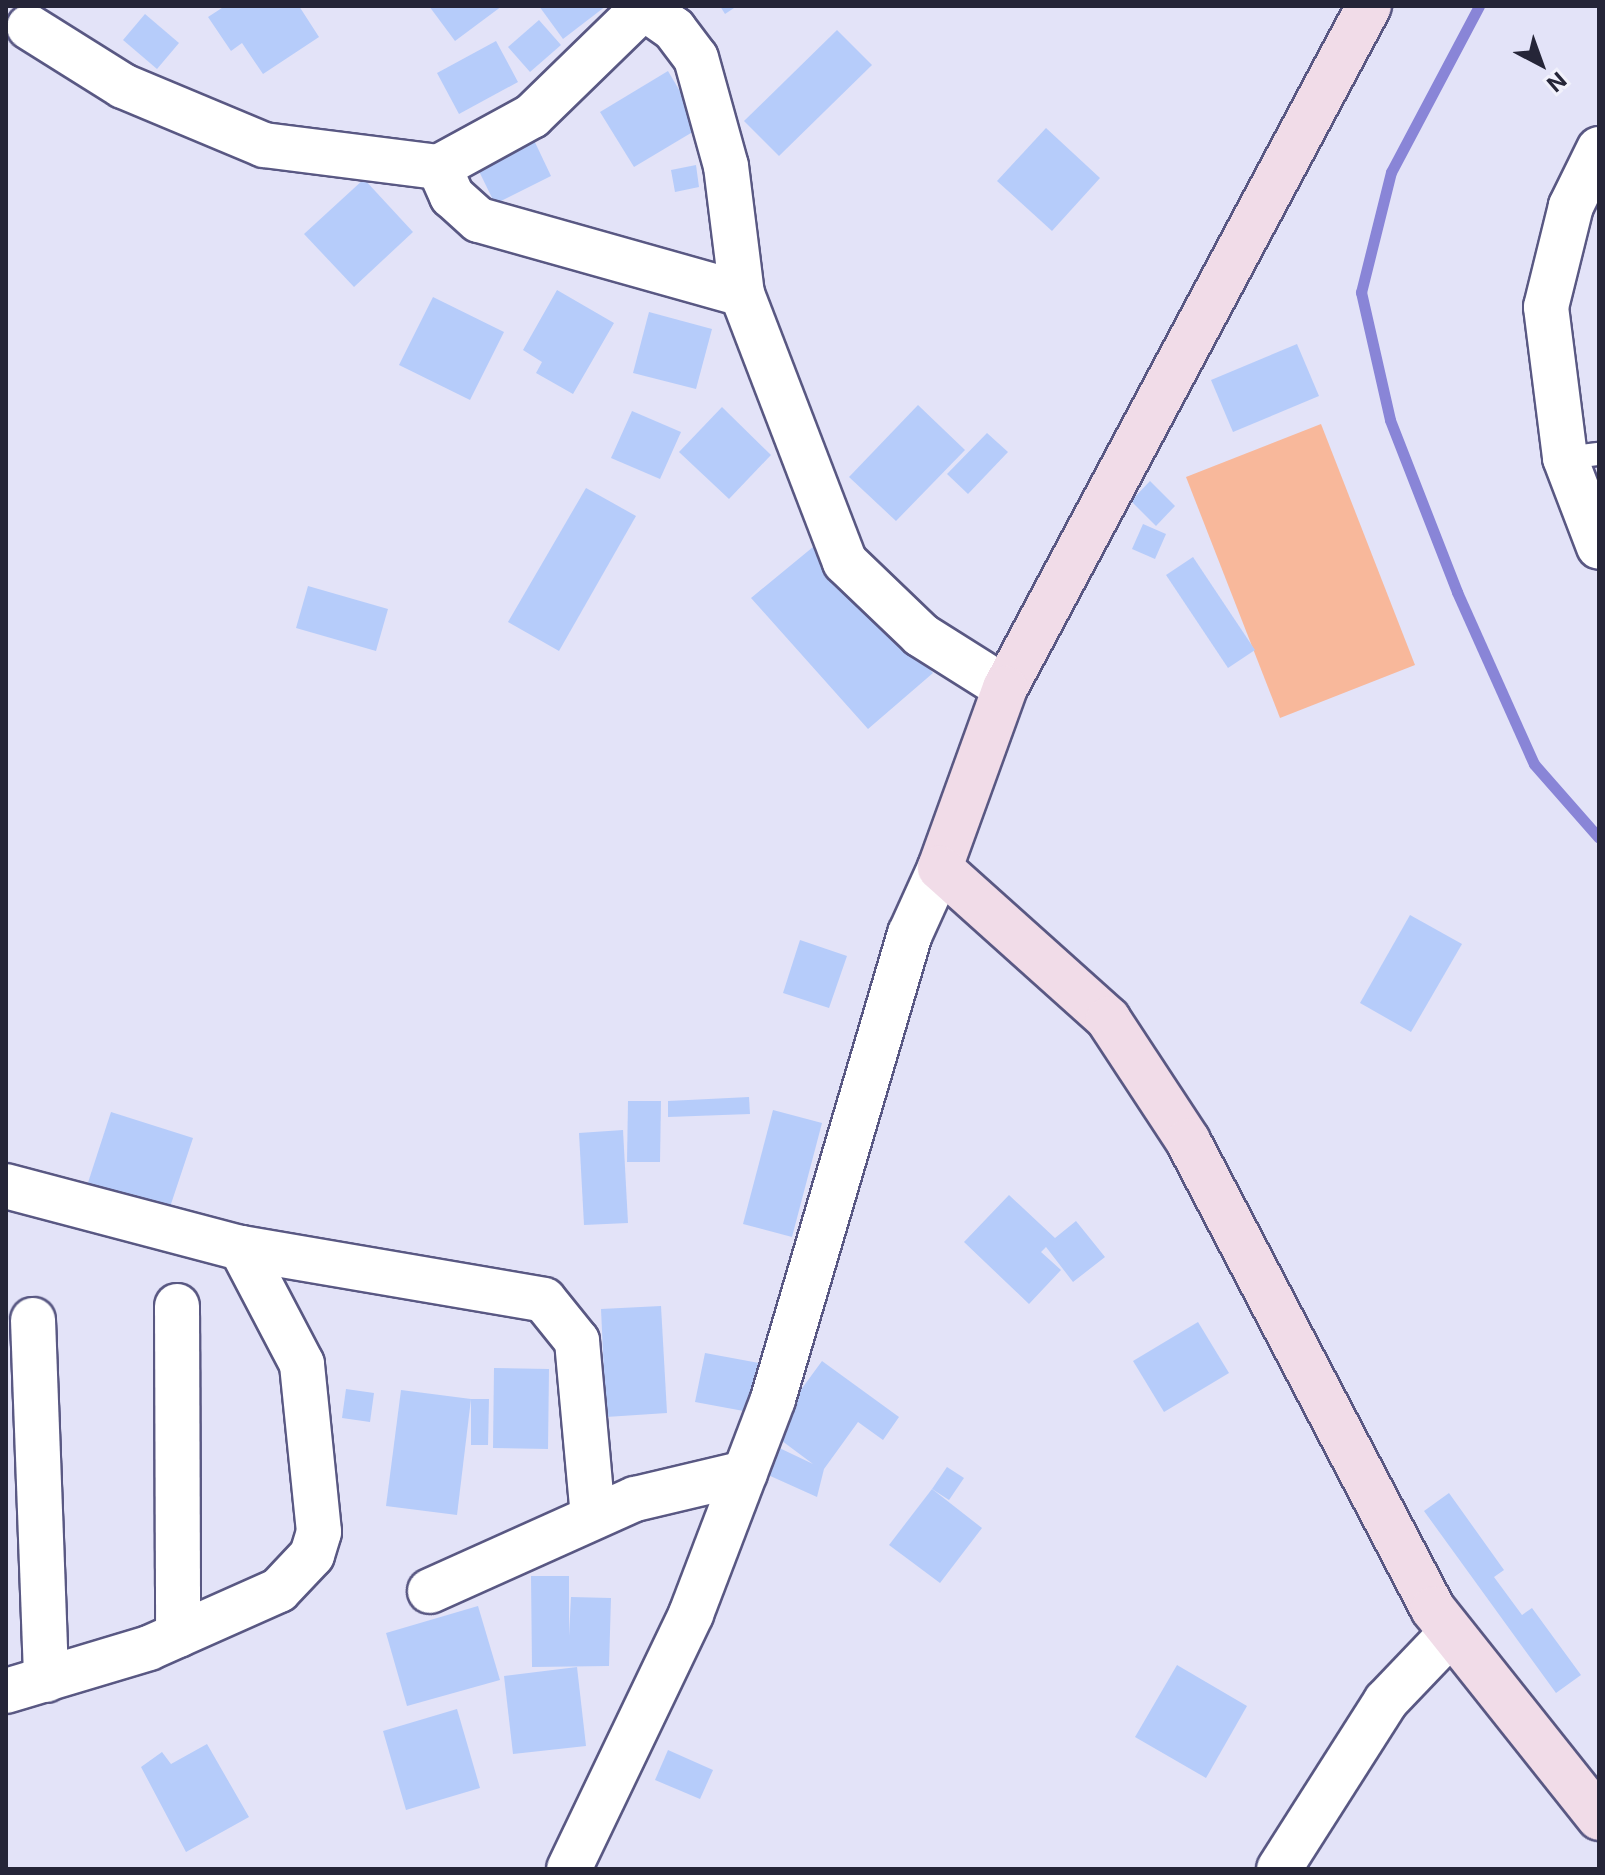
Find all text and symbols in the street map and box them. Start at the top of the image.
north arrow [1501,24,1581,104]
text: N [1542,67,1572,97]

